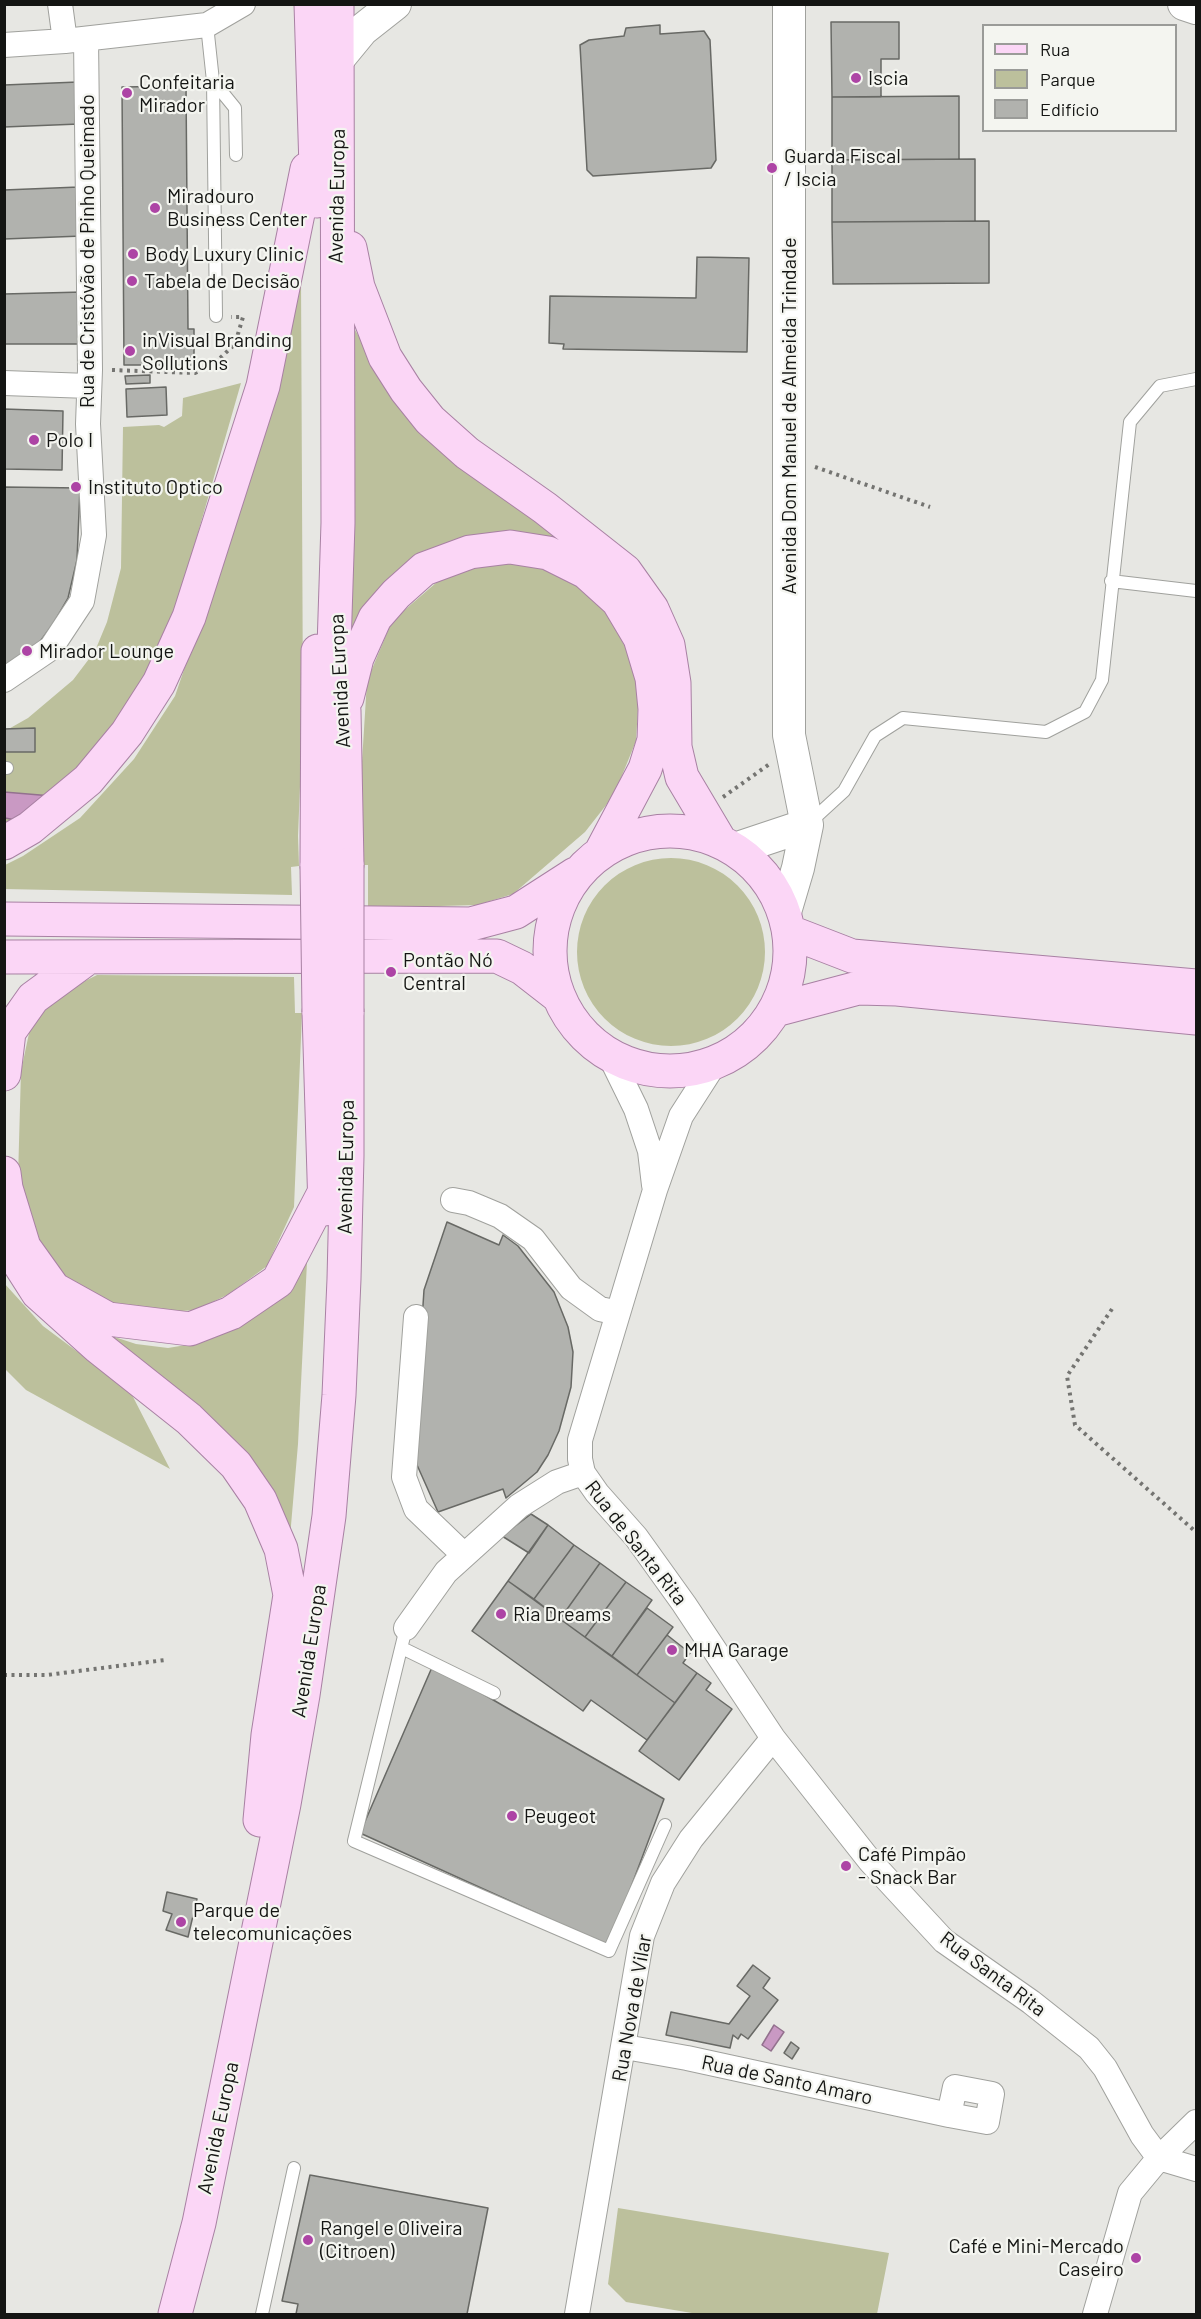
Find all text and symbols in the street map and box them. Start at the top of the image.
legend [982,24,1177,132]
text: Rua [1040,38,1070,60]
place label: Iscia [868,66,909,90]
text: Parque [1040,68,1095,90]
place label: Confeitaria Mirador [139,70,235,117]
marker: Iscia [849,71,863,85]
marker: Confeitaria Mirador [120,86,134,100]
street label: Rua de Cristóvão de Pinho Queimado [75,94,99,408]
text: Edifício [1040,98,1099,120]
street label: Avenida Europa [324,129,350,263]
place label: Guarda Fiscal / Iscia [784,144,901,191]
marker: Guarda Fiscal / Iscia [765,161,779,175]
place label: Miradouro Business Center [167,184,307,231]
marker: Miradouro Business Center [148,201,162,215]
street label: Avenida Dom Manuel de Almeida Trindade [777,237,801,595]
place label: Body Luxury Clinic [145,242,304,266]
marker: Body Luxury Clinic [126,247,140,261]
place label: Tabela de Decisão [144,269,300,293]
marker: Tabela de Decisão [125,274,139,288]
place label: inVisual Branding Sollutions [142,328,292,375]
marker: inVisual Branding Sollutions [123,344,137,358]
place label: Polo I [46,428,93,452]
marker: Polo I [27,433,41,447]
place label: Instituto Optico [88,475,223,499]
marker: Instituto Optico [69,480,83,494]
street label: Avenida Europa [324,613,356,749]
place label: Mirador Lounge [39,639,174,663]
marker: Mirador Lounge [20,644,34,658]
place label: Pontão Nó Central [403,948,493,995]
marker: Pontão Nó Central [384,965,398,979]
street label: Avenida Europa [333,1100,359,1234]
street label: Rua de Santa Rita [580,1476,692,1610]
street label: Avenida Europa [287,1583,331,1719]
place label: Ria Dreams [513,1602,611,1626]
marker: Ria Dreams [494,1607,508,1621]
place label: MHA Garage [684,1638,789,1662]
marker: MHA Garage [665,1643,679,1657]
place label: Peugeot [524,1804,596,1828]
marker: Peugeot [505,1809,519,1823]
place label: Café Pimpão - Snack Bar [858,1842,966,1889]
marker: Café Pimpão - Snack Bar [839,1859,853,1873]
place label: Parque de telecomunicações [193,1898,352,1945]
marker: Parque de telecomunicações [174,1915,188,1929]
street label: Rua Santa Rita [935,1926,1051,2022]
street label: Rua Nova de Vilar [607,1932,657,2084]
street label: Rua de Santo Amaro [699,2050,875,2110]
street label: Avenida Europa [192,2060,244,2196]
place label: Rangel e Oliveira (Citroen) [320,2216,462,2263]
marker: Rangel e Oliveira (Citroen) [301,2233,315,2247]
place label: Café e Mini-Mercado Caseiro [949,2234,1124,2281]
marker: Café e Mini-Mercado Caseiro [1129,2251,1143,2265]

